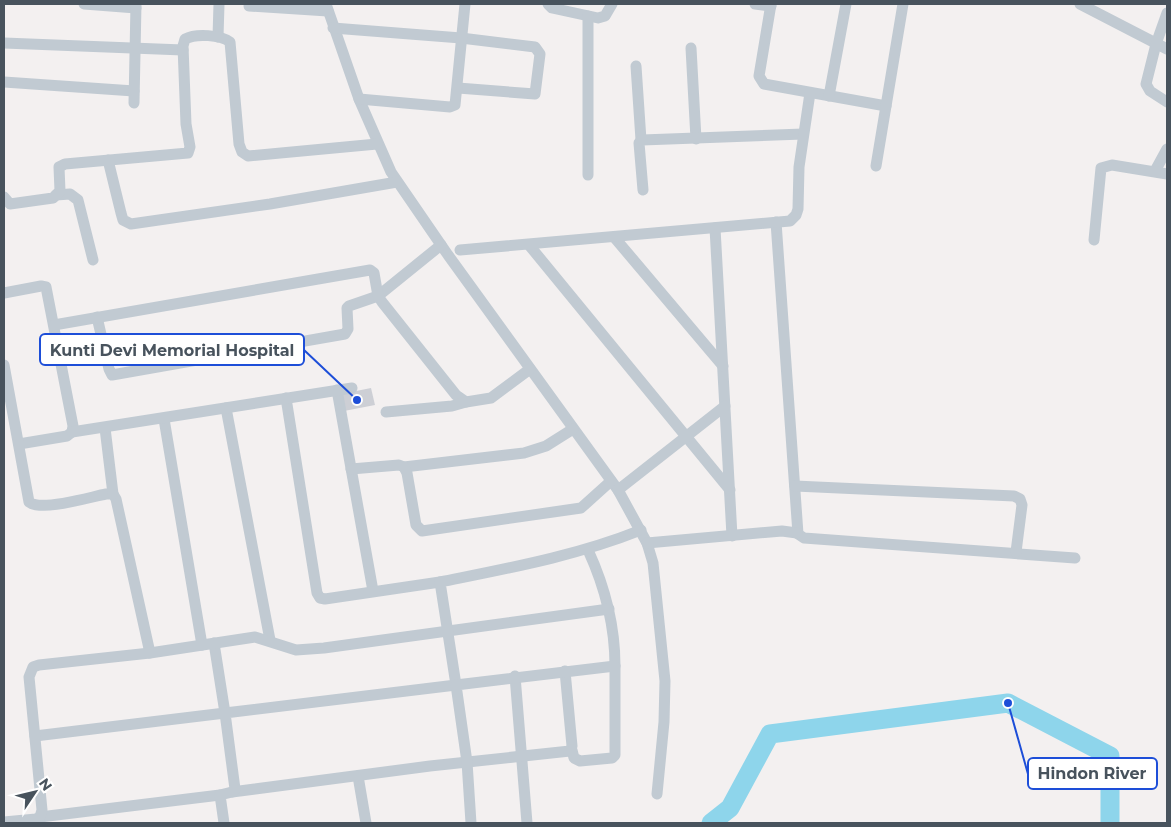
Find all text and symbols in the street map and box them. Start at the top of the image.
callout: Kunti Devi Memorial Hospital [40,334,304,365]
text: Kunti Devi Memorial Hospital [50,341,294,360]
callout: Hindon River [1028,758,1157,789]
text: Hindon River [1038,764,1147,783]
north arrow [10,767,60,817]
text: N [35,775,56,794]

